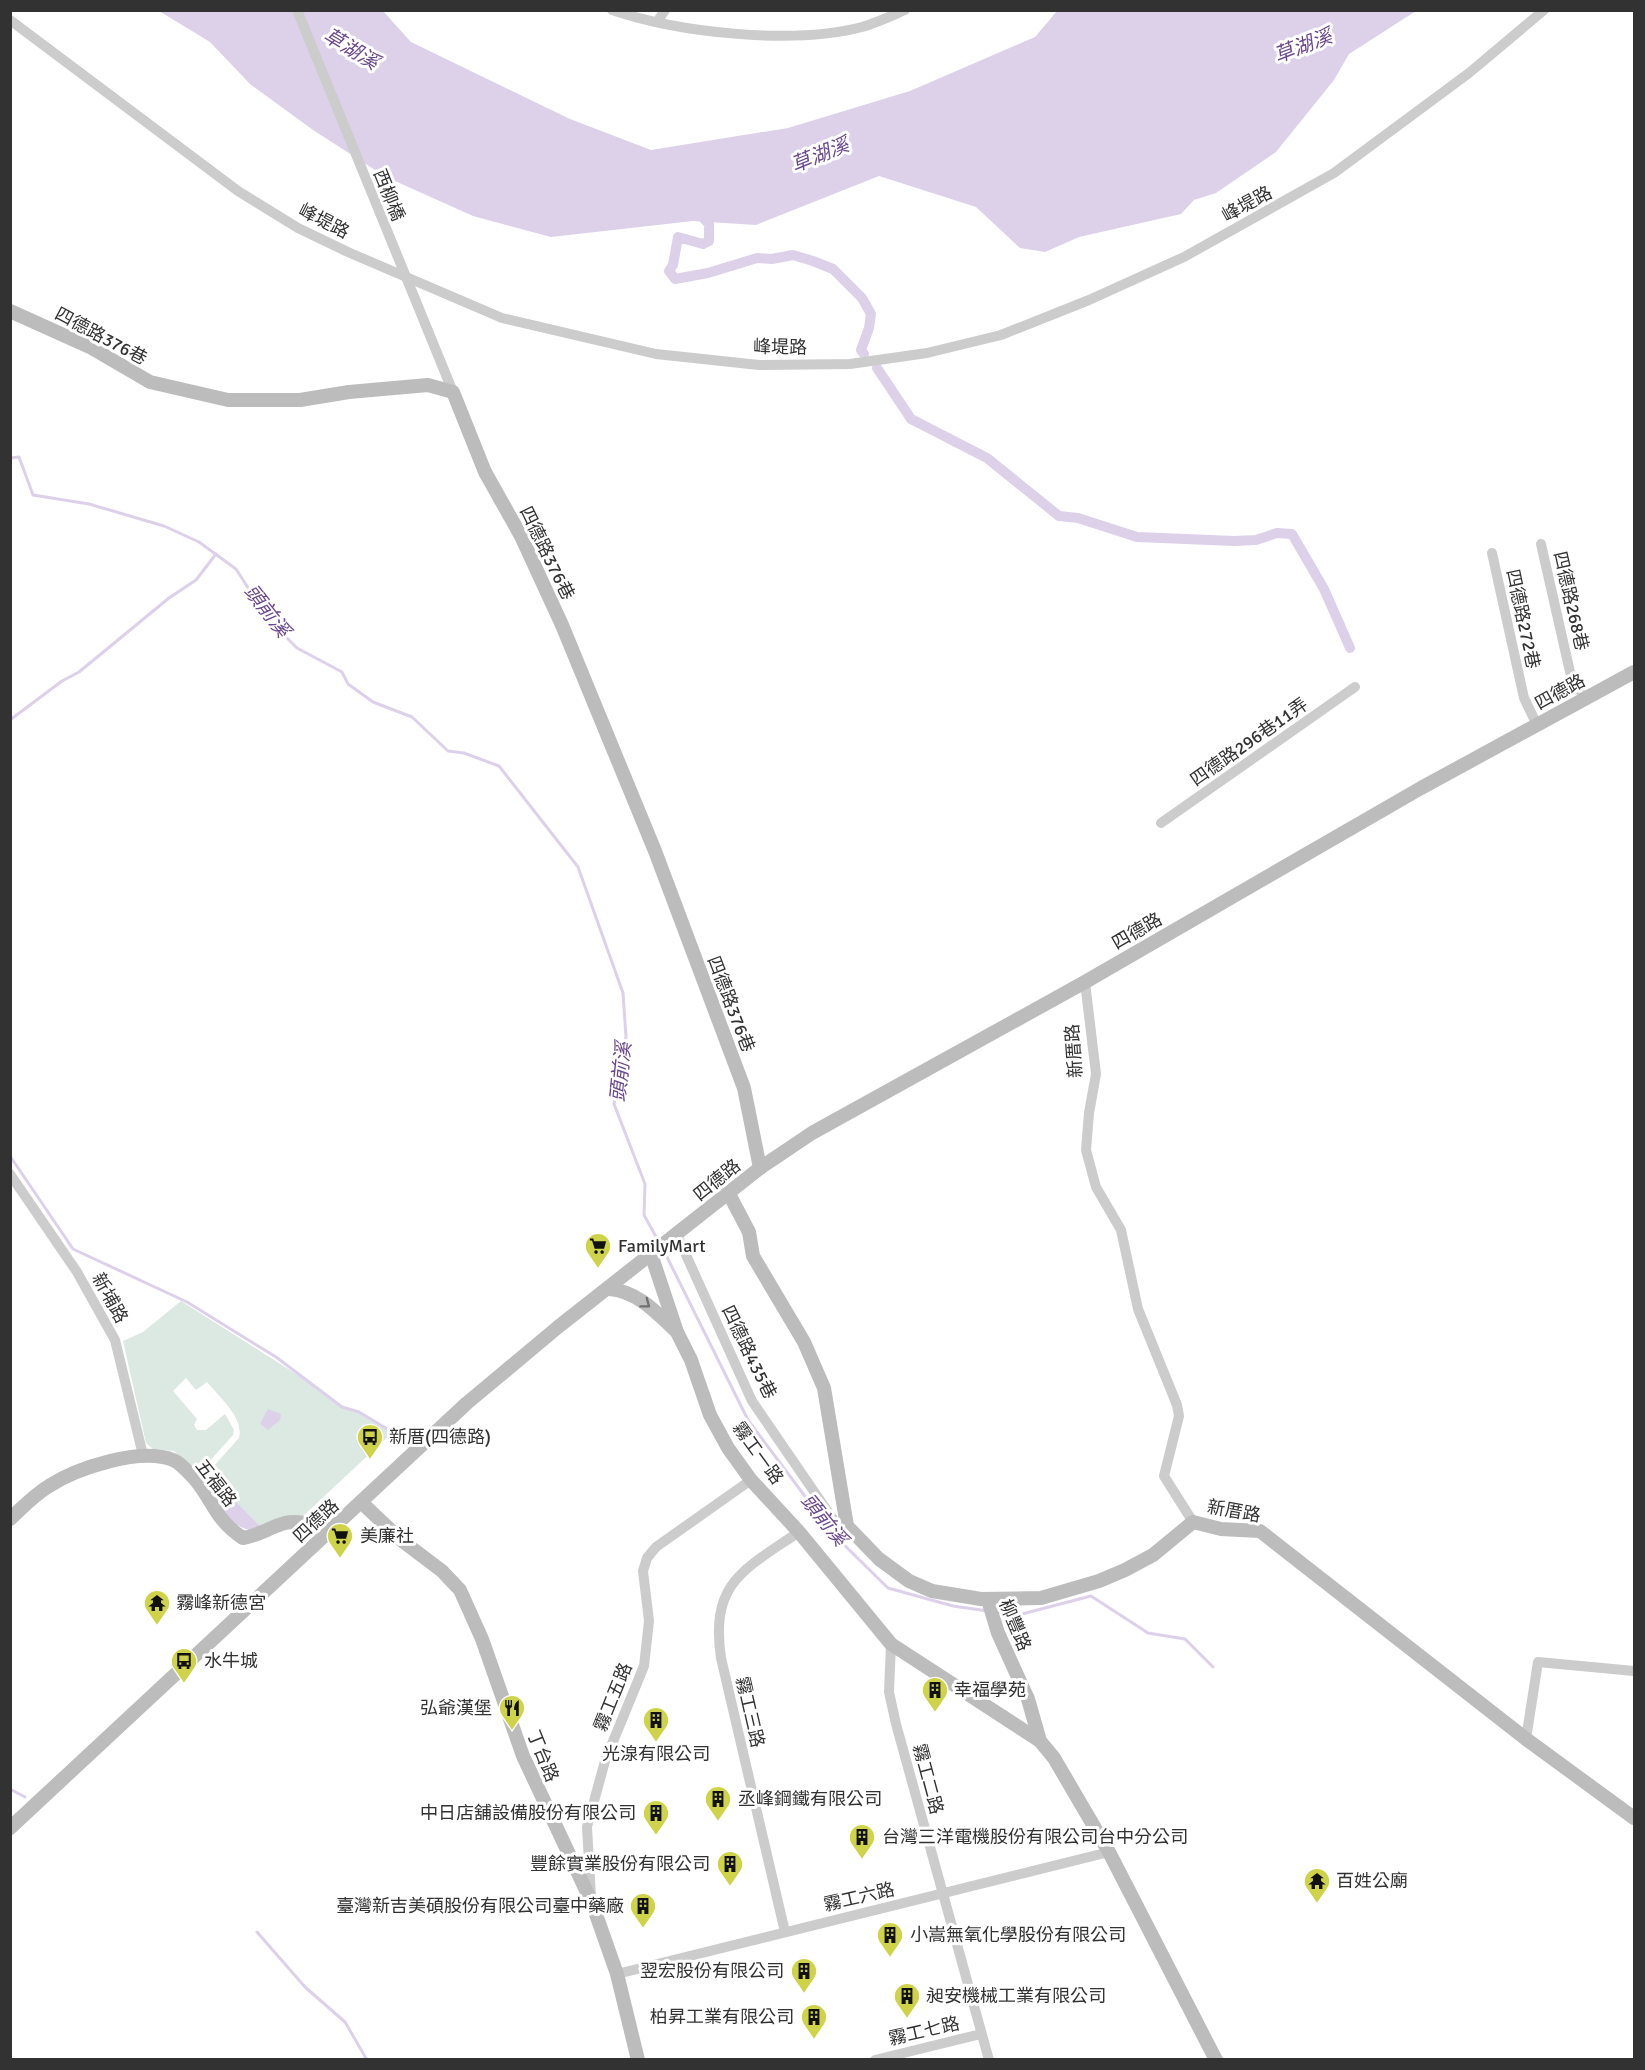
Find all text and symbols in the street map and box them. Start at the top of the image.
water label: 草湖溪 [319,23,386,77]
water label: 草湖溪 [1271,23,1338,68]
water label: 草湖溪 [788,131,855,178]
street label: 西柳橋 [369,166,409,224]
street label: 峰堤路 [1218,181,1276,227]
street label: 峰堤路 [295,199,353,243]
street label: 四德路376巷 [51,303,151,369]
street label: 峰堤路 [753,336,807,358]
street label: 四德路376巷 [515,503,579,603]
street label: 四德路268巷 [1549,549,1593,653]
street label: 四德路272巷 [1502,567,1544,671]
water label: 頭前溪 [239,580,297,645]
street label: 四德路 [1531,669,1589,715]
street label: 四德路296巷11弄 [1186,693,1312,791]
street label: 四德路 [1108,908,1166,954]
street label: 四德路376巷 [703,953,759,1055]
street label: 新厝路 [1061,1023,1087,1079]
water label: 頭前溪 [605,1038,637,1103]
street label: 四德路 [689,1154,745,1206]
supermarket icon: FamilyMart [583,1231,613,1269]
place label: FamilyMart [618,1235,706,1257]
street label: 新埔路 [87,1269,133,1327]
one-way arrow [639,1297,650,1308]
street label: 四德路435巷 [717,1302,781,1402]
street label: 霧工一路 [728,1417,788,1489]
bus stop icon: 新厝(四德路) [355,1422,385,1460]
place label: 新厝(四德路) [389,1426,491,1448]
street label: 五福路 [191,1455,241,1511]
water label: 頭前溪 [795,1489,854,1554]
street label: 四德路 [289,1495,343,1547]
street label: 新厝路 [1206,1495,1262,1527]
supermarket icon: 美廉社 [325,1521,355,1559]
place label: 美廉社 [360,1525,414,1547]
temple icon: 霧峰新德宮 [142,1588,172,1626]
place label: 霧峰新德宮 [176,1592,266,1614]
street label: 柳豐路 [994,1596,1036,1654]
bus stop icon: 水牛城 [169,1646,199,1684]
place label: 水牛城 [204,1650,258,1672]
street label: 霧工五路 [589,1660,637,1734]
street label: 霧工三路 [731,1674,769,1750]
building icon: 幸福學苑 [920,1675,950,1713]
place label: 幸福學苑 [954,1679,1026,1701]
restaurant icon: 弘爺漢堡 [497,1693,527,1731]
place label: 弘爺漢堡 [420,1697,492,1719]
building icon: 光湶有限公司 [641,1705,671,1743]
street label: 丁台路 [523,1727,563,1785]
street label: 霧工二路 [908,1741,948,1817]
place label: 光湶有限公司 [602,1743,710,1765]
building icon: 丞峰鋼鐵有限公司 [703,1784,733,1822]
place label: 丞峰鋼鐵有限公司 [738,1788,882,1810]
building icon: 中日店舖設備股份有限公司 [641,1798,671,1836]
place label: 中日店舖設備股份有限公司 [420,1802,636,1824]
building icon: 台灣三洋電機股份有限公司台中分公司 [847,1822,877,1860]
place label: 台灣三洋電機股份有限公司台中分公司 [882,1826,1188,1848]
building icon: 豐餘實業股份有限公司 [715,1849,745,1887]
place label: 豐餘實業股份有限公司 [530,1853,710,1875]
temple icon: 百姓公廟 [1302,1866,1332,1904]
place label: 百姓公廟 [1336,1870,1408,1892]
street label: 霧工六路 [821,1878,897,1916]
building icon: 臺灣新吉美碩股份有限公司臺中藥廠 [628,1891,658,1929]
place label: 臺灣新吉美碩股份有限公司臺中藥廠 [336,1895,624,1917]
building icon: 小嵩無氧化學股份有限公司 [875,1920,905,1958]
place label: 小嵩無氧化學股份有限公司 [910,1924,1126,1946]
building icon: 翌宏股份有限公司 [789,1956,819,1994]
place label: 翌宏股份有限公司 [640,1960,784,1982]
building icon: 昶安機械工業有限公司 [892,1981,922,2019]
place label: 昶安機械工業有限公司 [926,1985,1106,2007]
building icon: 柏昇工業有限公司 [799,2002,829,2040]
place label: 柏昇工業有限公司 [650,2006,794,2028]
street label: 霧工七路 [886,2012,962,2050]

